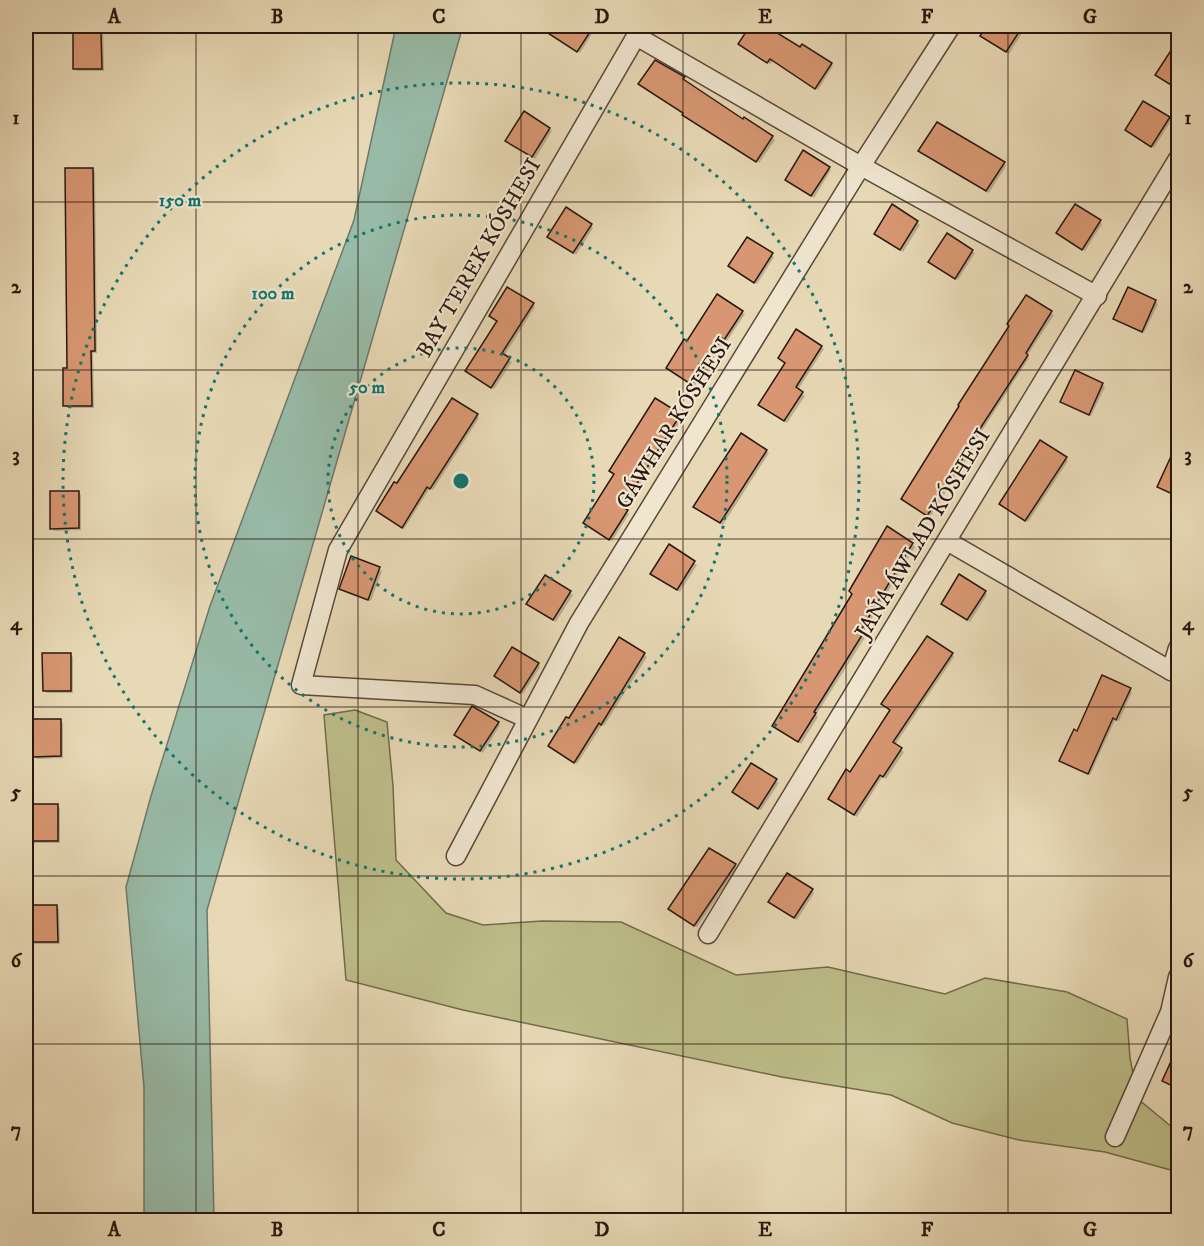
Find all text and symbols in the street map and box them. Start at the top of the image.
text: A [107,5,122,30]
text: B [271,5,283,30]
text: C [432,5,446,30]
text: D [595,5,610,30]
text: E [758,5,772,30]
text: F [921,5,934,30]
text: G [1083,5,1097,30]
text: 1 [12,106,20,131]
text: 1 [1184,106,1192,131]
street label: BAY TEREK KÓSHESI [410,153,547,362]
text: 150 m [159,190,202,212]
text: 2 [11,275,22,300]
text: 2 [1183,275,1194,300]
text: 100 m [251,283,295,305]
street label: GÁWHAR KÓSHESI [609,332,738,514]
text: 50 m [348,377,385,399]
street label: JAŃA ÁWLAD KÓSHESI [848,424,996,646]
text: 3 [12,443,20,468]
text: 3 [1184,443,1192,468]
centre of rings [451,471,471,491]
text: 4 [10,612,23,637]
text: 4 [1182,612,1195,637]
text: 5 [10,780,21,805]
text: 5 [1182,780,1193,805]
text: 6 [11,949,23,974]
text: 6 [1183,949,1195,974]
text: 7 [11,1118,21,1143]
text: 7 [1183,1118,1193,1143]
text: A [107,1218,122,1243]
text: B [271,1218,283,1243]
text: C [432,1218,446,1243]
text: D [595,1218,610,1243]
text: E [758,1218,772,1243]
text: F [921,1218,934,1243]
text: G [1083,1218,1097,1243]

